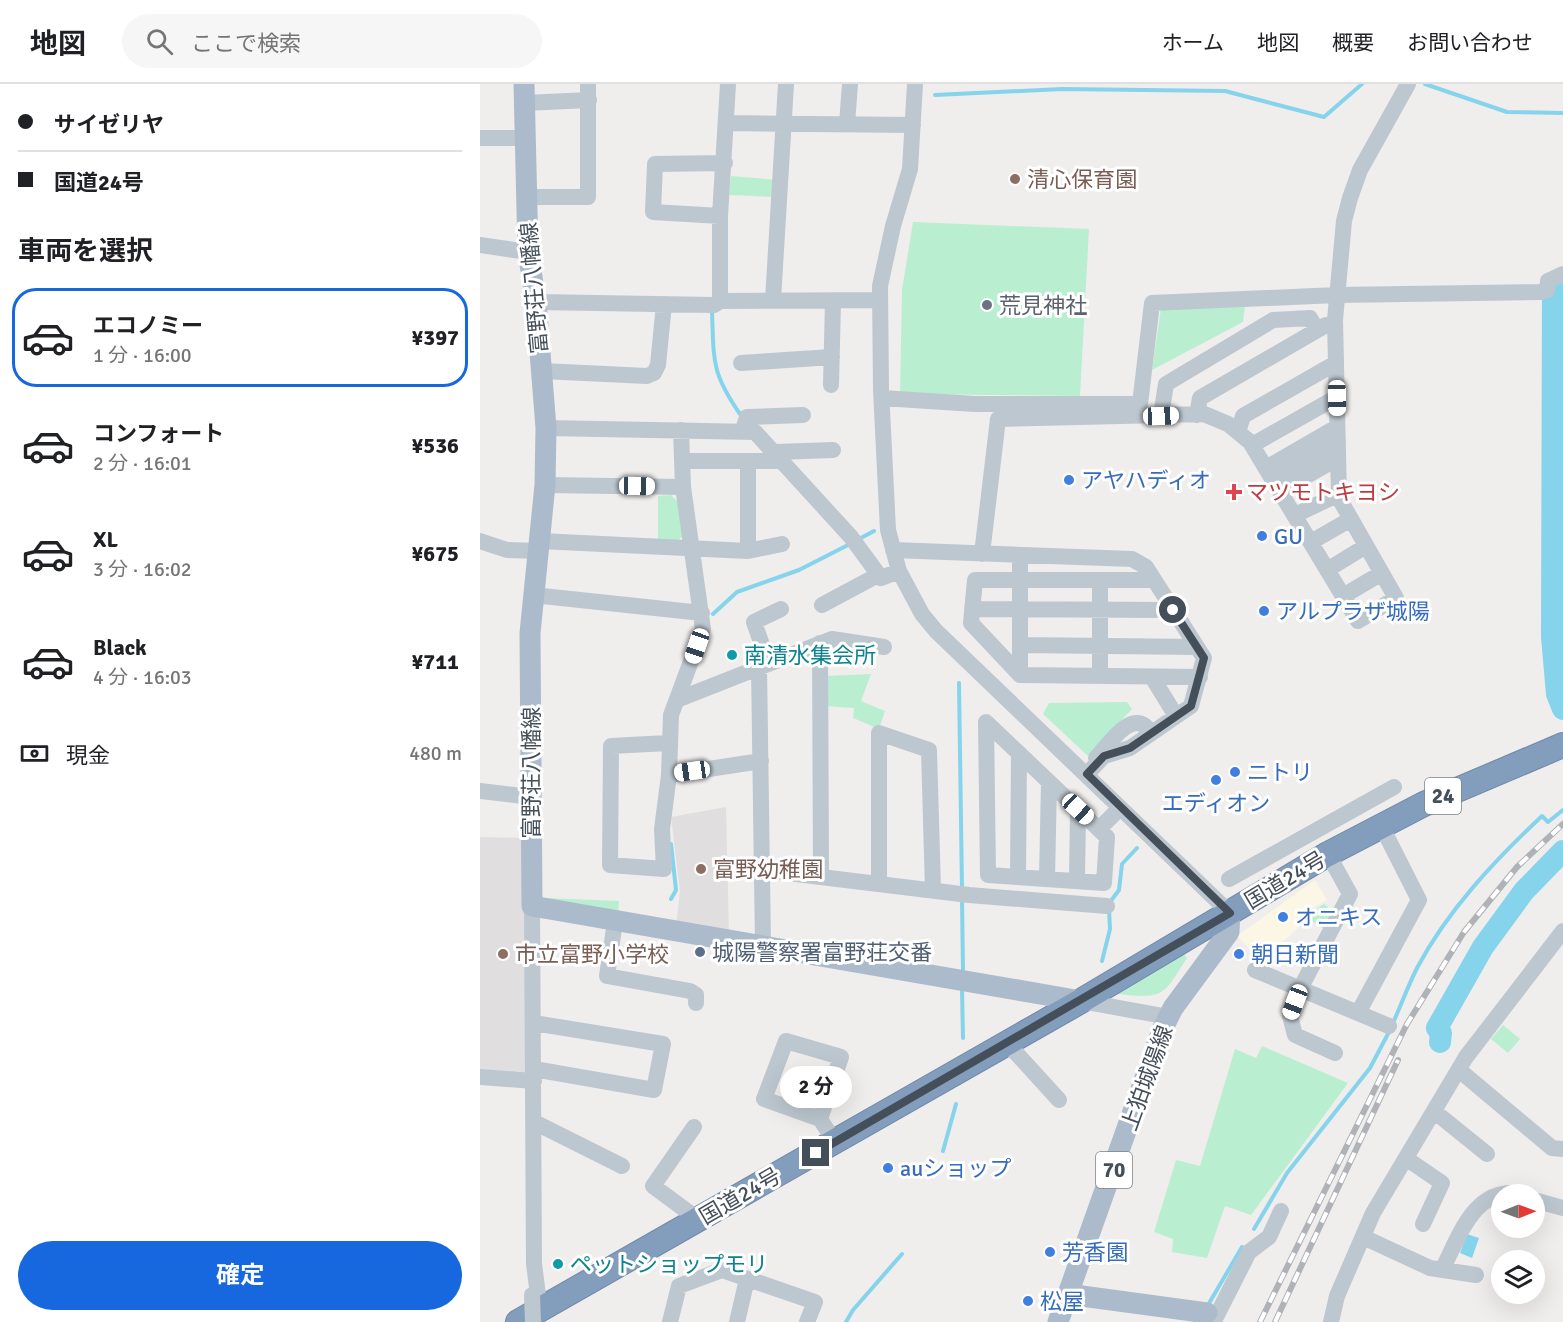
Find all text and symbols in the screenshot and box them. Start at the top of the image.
search box [122,14,542,68]
icon: search [143,25,176,58]
text: 地図 [30,27,86,61]
text: ここで検索 [191,30,301,57]
text: ホーム [1162,30,1224,56]
text: 地図 [1257,30,1299,56]
text: 概要 [1332,30,1374,56]
text: お問い合わせ [1407,30,1533,56]
text: サイゼリヤ [54,111,164,138]
place label: 清心保育園 [1027,166,1137,193]
text: 国道24号 [54,169,144,196]
marker: 清心保育園 [1008,172,1022,186]
street label: 富野荘八幡線 [515,221,553,355]
text: 車両を選択 [18,235,153,268]
place label: 荒見神社 [999,292,1087,319]
marker: 荒見神社 [980,298,994,312]
icon: car [21,311,75,365]
text: エコノミー [93,312,203,339]
text: ¥397 [411,324,459,351]
text: 1 分 · 16:00 [93,343,192,368]
car [1328,380,1346,416]
car [1143,406,1179,426]
icon: car [21,419,75,473]
text: コンフォート [93,420,224,447]
text: ¥536 [411,432,459,459]
text: 2 分 · 16:01 [93,451,192,476]
place label: アヤハディオ [1081,467,1211,494]
marker: アヤハディオ [1062,473,1076,487]
car [619,477,655,495]
place label: マツモトキヨシ [1246,479,1400,506]
marker: マツモトキヨシ [1227,485,1241,499]
place label: GU [1274,523,1303,550]
text: XL [93,526,118,553]
icon: car [21,527,75,581]
marker: GU [1255,529,1269,543]
text: ¥675 [411,540,459,567]
text: 3 分 · 16:02 [93,557,192,582]
route start [1159,596,1186,623]
place label: アルプラザ城陽 [1276,598,1430,625]
marker: アルプラザ城陽 [1257,604,1271,618]
car [683,626,711,666]
text: Black [93,634,147,661]
icon: car [21,635,75,689]
place label: 南清水集会所 [744,642,876,669]
text: ¥711 [411,648,459,675]
marker: 南清水集会所 [725,648,739,662]
text: 4 分 · 16:03 [93,665,192,690]
street label: 富野荘八幡線 [518,707,545,839]
icon: cash [18,737,51,770]
text: 480 m [409,741,462,766]
text: 現金 [66,742,110,769]
place label: ニトリ [1247,759,1313,786]
car [673,760,711,782]
marker: ニトリ [1228,765,1242,779]
marker: エディオン [1209,773,1223,787]
road number: 24 [1425,778,1461,814]
car [1059,790,1097,828]
place label: エディオン [1162,790,1270,817]
street label: 国道24号 [1240,845,1330,915]
place label: 富野幼稚園 [713,856,823,883]
marker: 富野幼稚園 [694,862,708,876]
place label: オニキス [1295,904,1382,931]
marker: オニキス [1276,910,1290,924]
place label: 城陽警察署富野荘交番 [712,939,932,966]
place label: 市立富野小学校 [515,941,669,968]
place label: 朝日新聞 [1251,941,1339,968]
marker: 城陽警察署富野荘交番 [693,945,707,959]
marker: 市立富野小学校 [496,947,510,961]
marker: 朝日新聞 [1232,947,1246,961]
car [1280,982,1310,1022]
street label: 上狛城陽線 [1116,1022,1178,1134]
callout: 2 分 [780,1066,852,1108]
text: 2 分 [798,1074,834,1099]
route end [802,1139,829,1166]
road number: 70 [1096,1152,1132,1188]
place label: auショップ [900,1155,1011,1182]
marker: auショップ [881,1161,895,1175]
street label: 国道24号 [694,1162,786,1230]
north arrow [1491,1184,1545,1238]
map controls [1491,1184,1545,1304]
place label: 芳香園 [1062,1239,1128,1266]
button: 確定 [18,1241,462,1310]
marker: 芳香園 [1043,1245,1057,1259]
button: layers [1491,1250,1545,1304]
place label: ペットショップモリ [570,1251,768,1278]
marker: ペットショップモリ [551,1257,565,1271]
place label: 松屋 [1040,1288,1084,1315]
marker: 松屋 [1021,1294,1035,1308]

